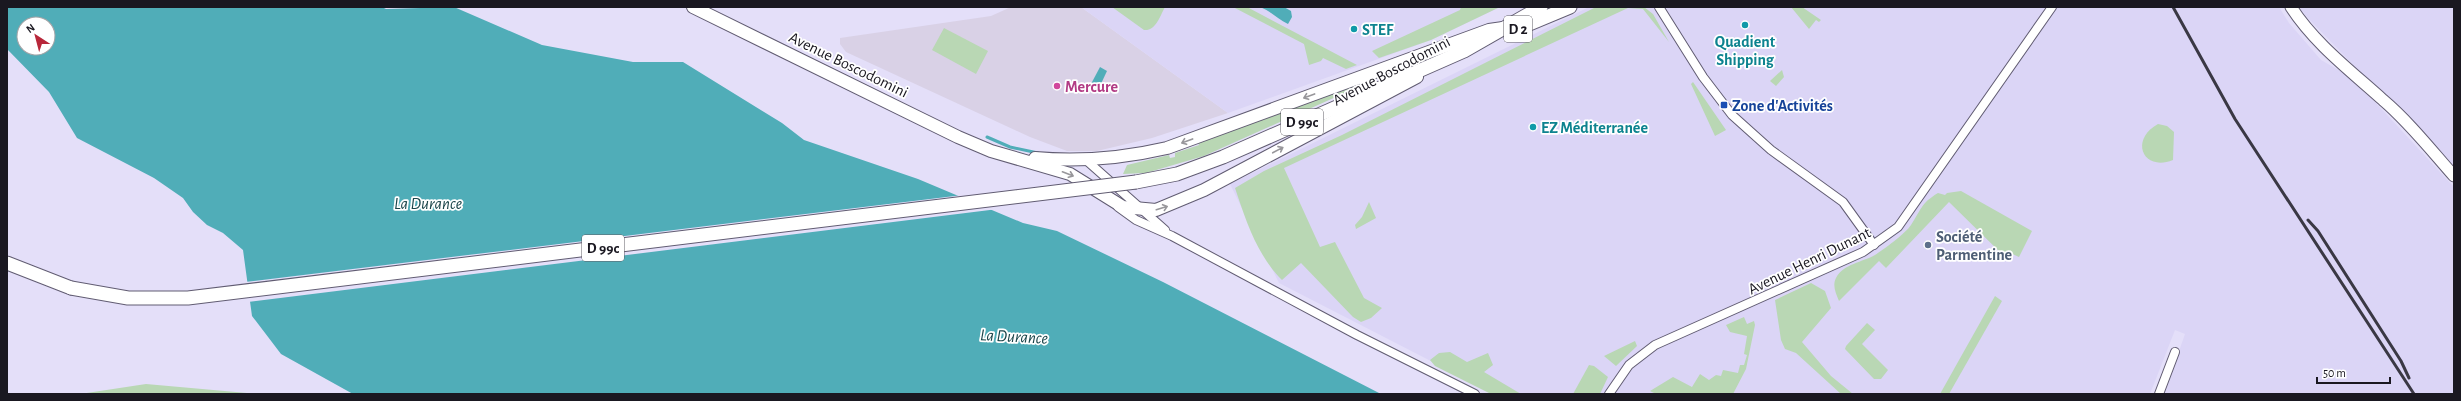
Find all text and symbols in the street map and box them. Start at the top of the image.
north arrow [16,16,56,56]
road number: D 2 [1504,16,1532,42]
marker: Quadient Shipping [1740,20,1750,30]
text: N [24,22,37,35]
place label: STEF [1362,22,1394,38]
marker: STEF [1349,24,1359,34]
street label: Avenue Boscodomini [786,29,911,101]
street label: Avenue Boscodomini [1330,33,1453,109]
place label: Quadient Shipping [1715,34,1776,68]
place label: Mercure [1065,79,1119,95]
marker: Mercure [1052,81,1062,91]
one-way arrow [1303,93,1315,101]
place label: Zone d'Activités [1732,98,1833,114]
marker: Zone d'Activités [1719,100,1729,110]
road number: D 99c [1281,109,1323,135]
place label: EZ Méditerranée [1541,120,1648,136]
marker: EZ Méditerranée [1528,122,1538,132]
one-way arrow [1181,138,1193,146]
one-way arrow [1272,146,1284,153]
one-way arrow [1062,170,1074,178]
water label: La Durance [394,195,462,212]
one-way arrow [1155,204,1168,211]
street label: Avenue Henri Dunant [1746,224,1873,298]
place label: Société Parmentine [1936,229,2013,263]
road number: D 99c [582,235,624,261]
marker: Société Parmentine [1923,240,1933,250]
water label: La Durance [980,326,1048,347]
scale bar [2317,359,2390,385]
text: 50 m [2323,367,2346,379]

